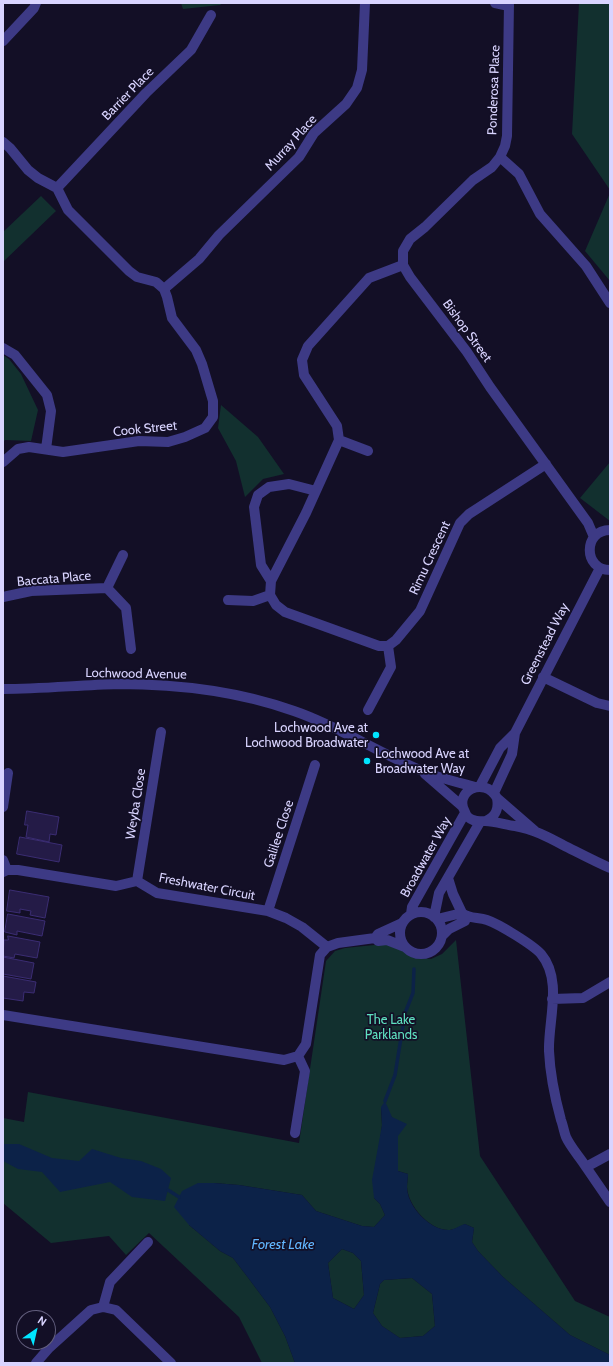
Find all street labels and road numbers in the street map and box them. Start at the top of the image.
street label: Ponderosa Place [485,45,503,135]
street label: Barrier Place [99,64,157,124]
street label: Murray Place [262,112,320,174]
street label: Bishop Street [439,297,495,365]
street label: Cook Street [112,418,178,440]
street label: Rimu Crescent [406,519,454,597]
street label: Baccata Place [16,568,92,590]
street label: Greenstead Way [518,600,572,688]
street label: Lochwood Avenue [85,665,187,683]
street label: Weyba Close [123,767,149,841]
street label: Galilee Close [261,798,297,870]
street label: Broadwater Way [397,814,455,900]
street label: Freshwater Circuit [158,870,256,904]

